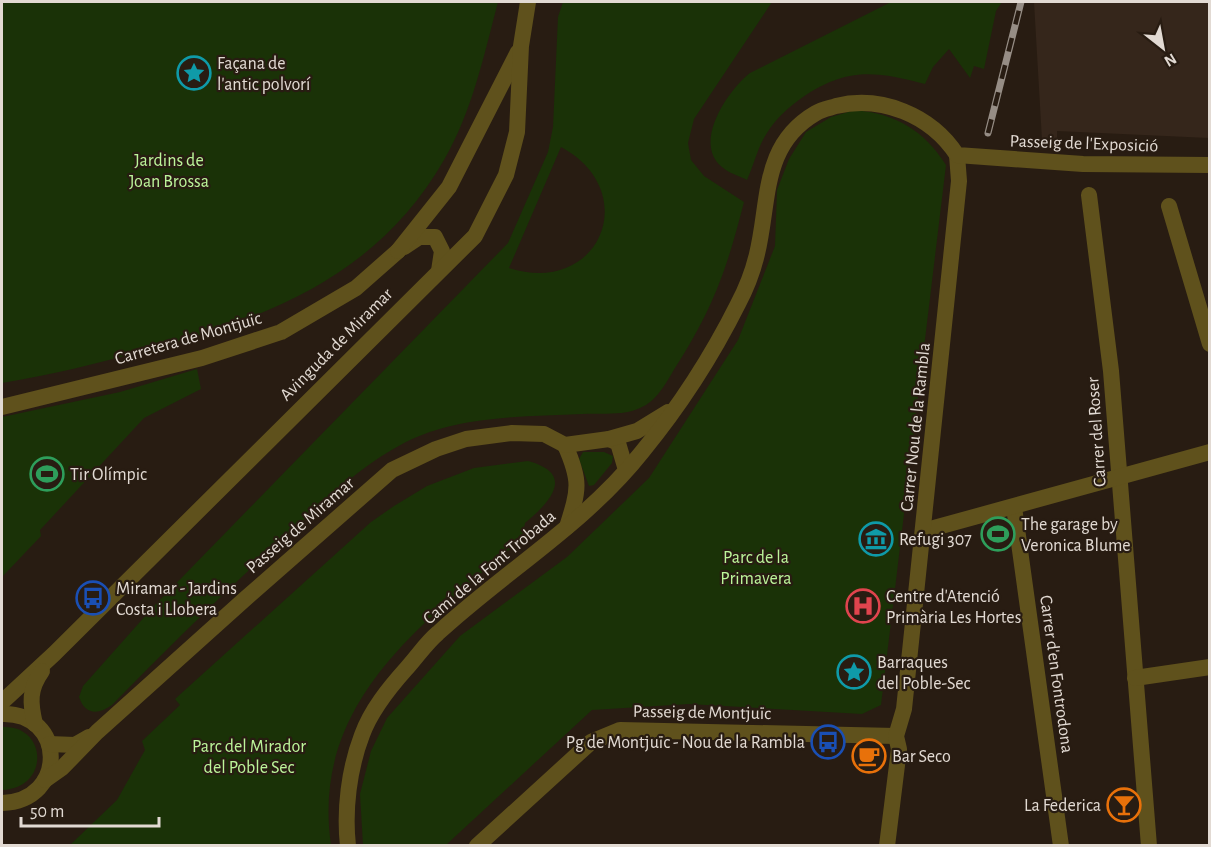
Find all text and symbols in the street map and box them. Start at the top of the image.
north arrow [1133,18,1193,78]
text: N [1161,50,1179,70]
place icon: Façana de l'antic polvorí [176,55,212,91]
place label: Façana de l'antic polvorí [217,55,311,94]
street label: Passeig de l'Exposició [1009,132,1159,156]
park label: Jardins de Joan Brossa [129,152,209,191]
street label: Avinguda de Miramar [277,285,397,405]
street label: Carretera de Montjuïc [113,309,264,368]
street label: Carrer Nou de la Rambla [898,342,934,512]
street label: Carrer del Roser [1084,376,1110,488]
sports icon: Tir Olímpic [29,456,65,492]
place label: Tir Olímpic [70,466,147,484]
street label: Passeig de Miramar [243,474,358,577]
street label: Camí de la Font Trobada [420,507,559,628]
sports icon: The garage by Veronica Blume [980,516,1016,552]
place label: The garage by Veronica Blume [1021,516,1131,555]
museum icon: Refugi 307 [858,521,894,557]
place label: Refugi 307 [899,531,972,549]
park label: Parc de la Primavera [720,549,792,588]
bus stop icon: Miramar - Jardins Costa i Llobera [75,580,111,616]
place label: Miramar - Jardins Costa i Llobera [116,580,237,619]
hospital icon: Centre d'Atenció Primària Les Hortes [845,588,881,624]
place label: Centre d'Atenció Primària Les Hortes [886,588,1021,627]
street label: Carrer d'en Fontrodona [1036,594,1076,754]
place icon: Barraques del Poble-Sec [836,654,872,690]
place label: Barraques del Poble-Sec [877,654,970,693]
street label: Passeig de Montjuïc [633,703,771,723]
bus stop icon: Pg de Montjuïc - Nou de la Rambla [810,724,846,760]
place label: Pg de Montjuïc - Nou de la Rambla [566,734,805,752]
park label: Parc del Mirador del Poble Sec [192,738,306,777]
cafe icon: Bar Seco [851,738,887,774]
place label: Bar Seco [892,748,951,766]
bar icon: La Federica [1106,787,1142,823]
scale bar [21,790,159,828]
place label: La Federica [1024,797,1101,815]
text: 50 m [30,803,64,821]

